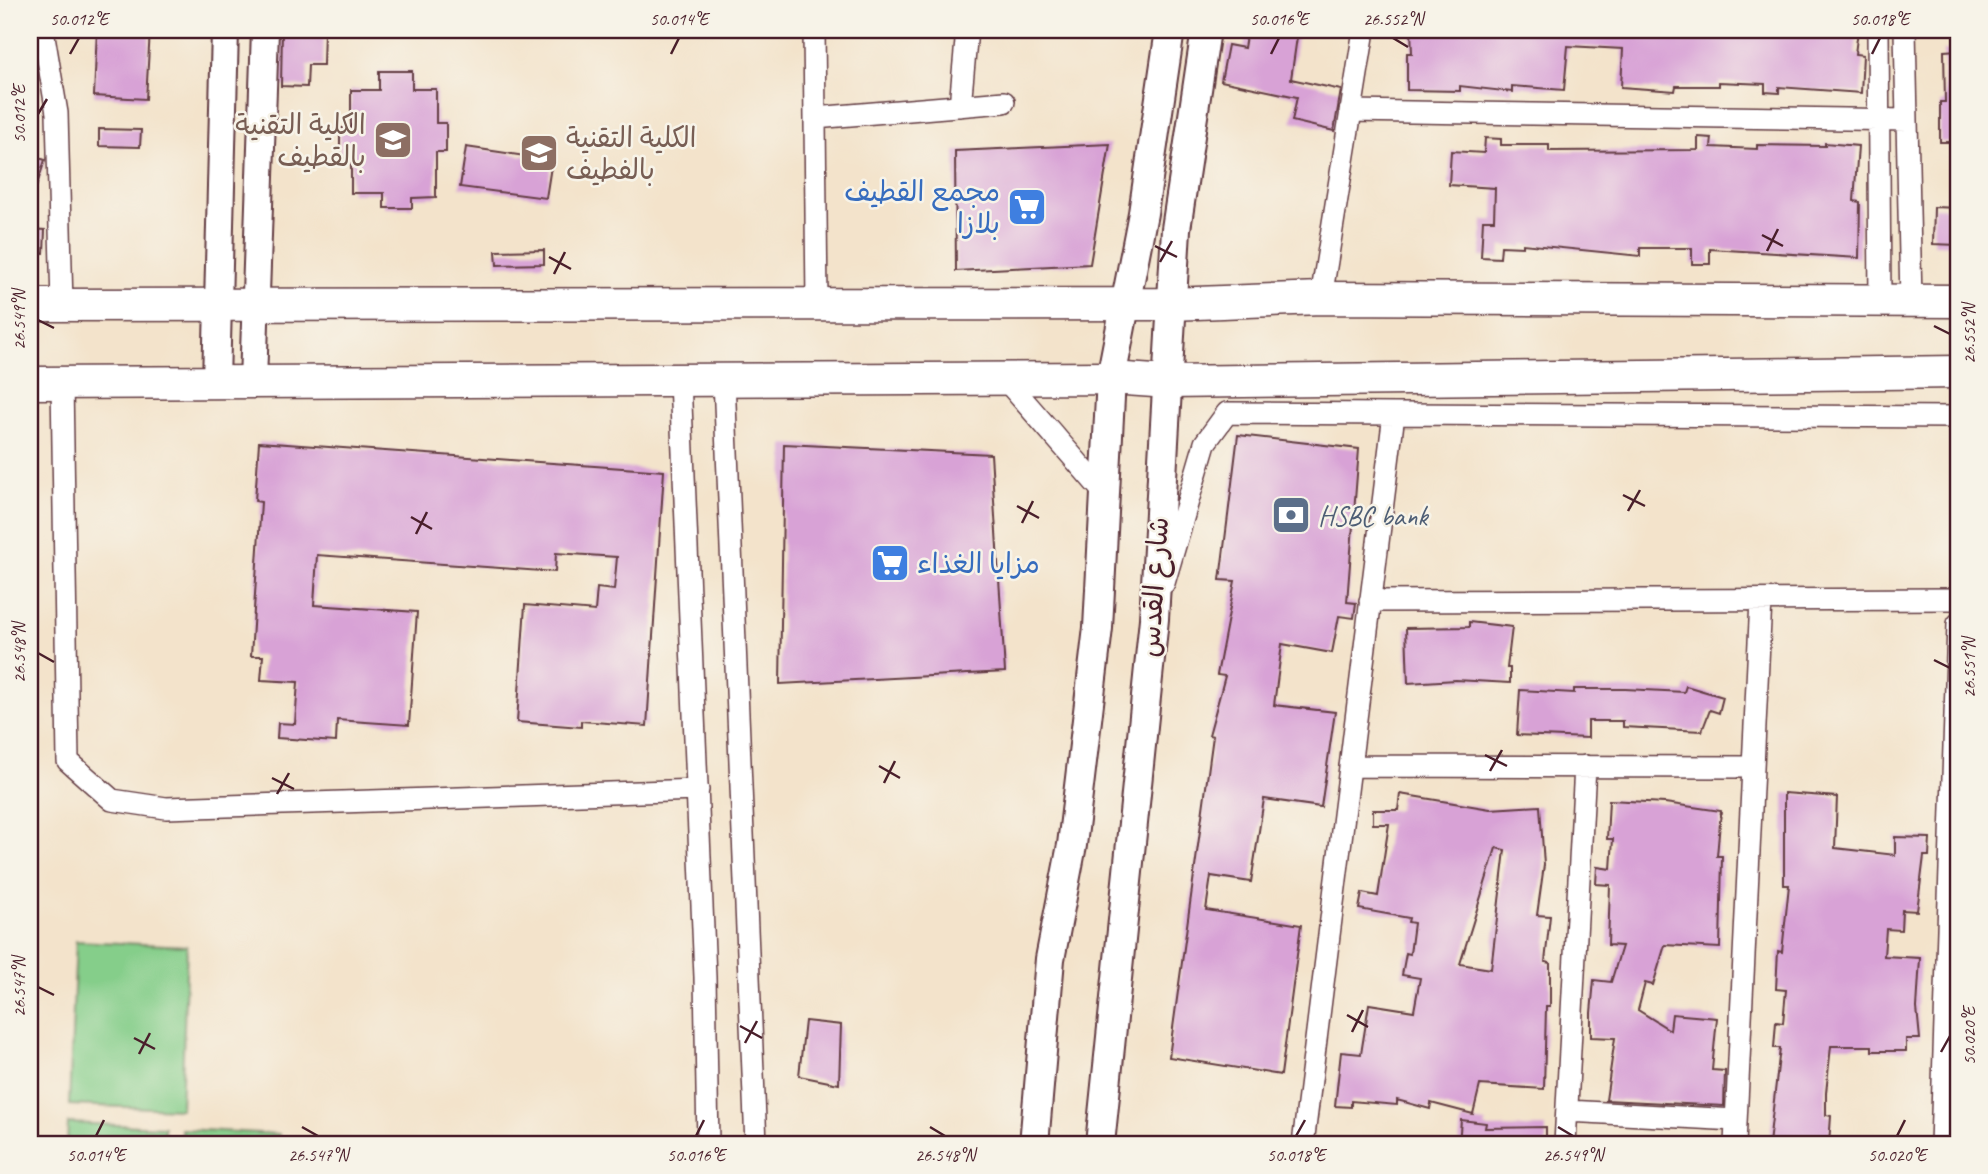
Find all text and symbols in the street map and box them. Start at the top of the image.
text: 50.012°E [50,8,111,30]
text: 50.014°E [650,8,711,30]
text: 50.016°E [1250,8,1311,30]
text: 26.552°N [1363,8,1426,30]
text: 50.018°E [1851,8,1912,30]
text: 50.012°E [8,82,30,143]
place label: الكلية التقنية بالقطيف [235,107,366,174]
school or university icon: الكلية التقنية بالقطيف [372,119,414,161]
place label: الكلية التقنية بالفطيف [566,120,697,187]
school or university icon: الكلية التقنية بالفطيف [518,132,560,174]
place label: مجمع القطيف بلازا [844,174,1000,241]
supermarket icon: مجمع القطيف بلازا [1006,186,1048,228]
text: 26.549°N [8,287,30,350]
text: 26.552°N [1958,301,1980,364]
bank icon: HSBC bank [1270,494,1312,536]
place label: HSBC bank [1318,498,1429,533]
street label: شارع القدس [1132,516,1178,658]
supermarket icon: مزايا الغذاء [869,542,911,584]
place label: مزايا الغذاء [917,546,1040,581]
text: 26.548°N [8,620,30,683]
text: 26.551°N [1958,635,1980,698]
text: 26.547°N [8,954,30,1017]
text: 50.020°E [1958,1004,1980,1065]
text: 50.014°E [67,1144,128,1166]
text: 26.547°N [288,1144,351,1166]
text: 50.016°E [667,1144,728,1166]
text: 26.548°N [915,1144,978,1166]
text: 50.018°E [1267,1144,1328,1166]
text: 26.549°N [1543,1144,1606,1166]
text: 50.020°E [1868,1144,1929,1166]

